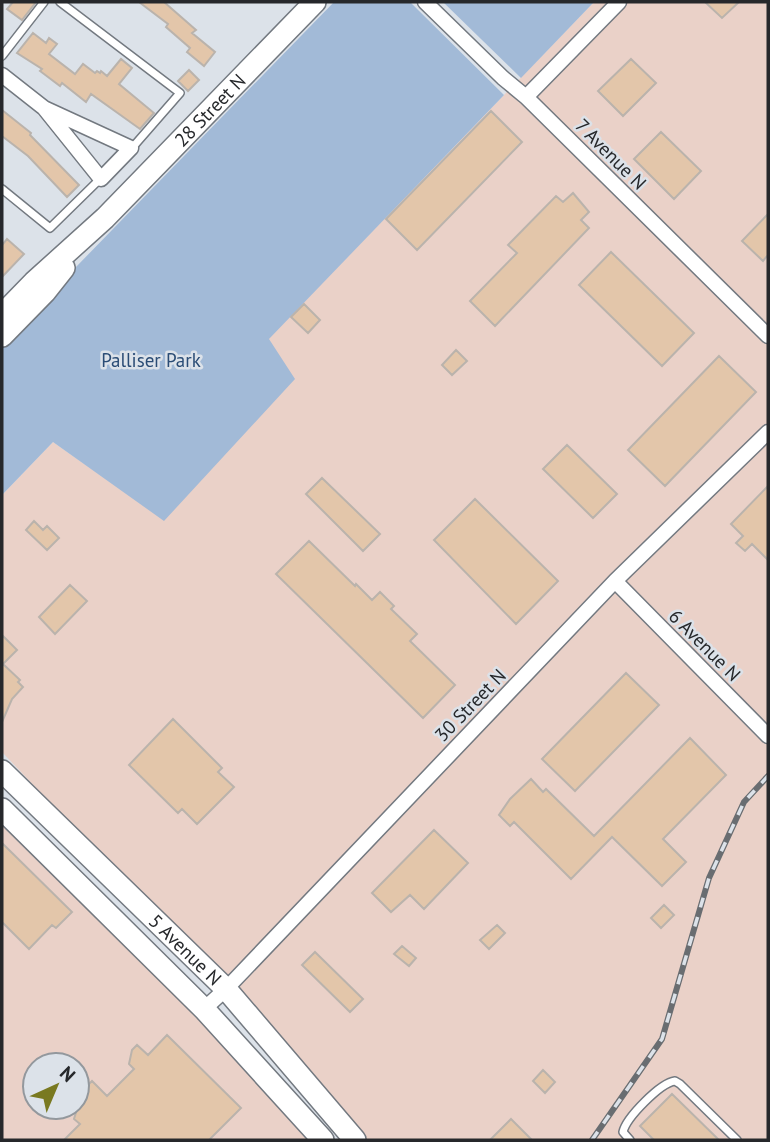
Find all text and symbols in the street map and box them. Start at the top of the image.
street label: 28 Street N [169,69,251,152]
street label: 7 Avenue N [570,113,652,195]
park label: Palliser Park [101,348,201,372]
street label: 6 Avenue N [664,604,746,686]
street label: 30 Street N [429,664,511,746]
street label: 5 Avenue N [144,909,227,990]
north arrow [21,1051,91,1121]
text: N [55,1061,81,1087]

